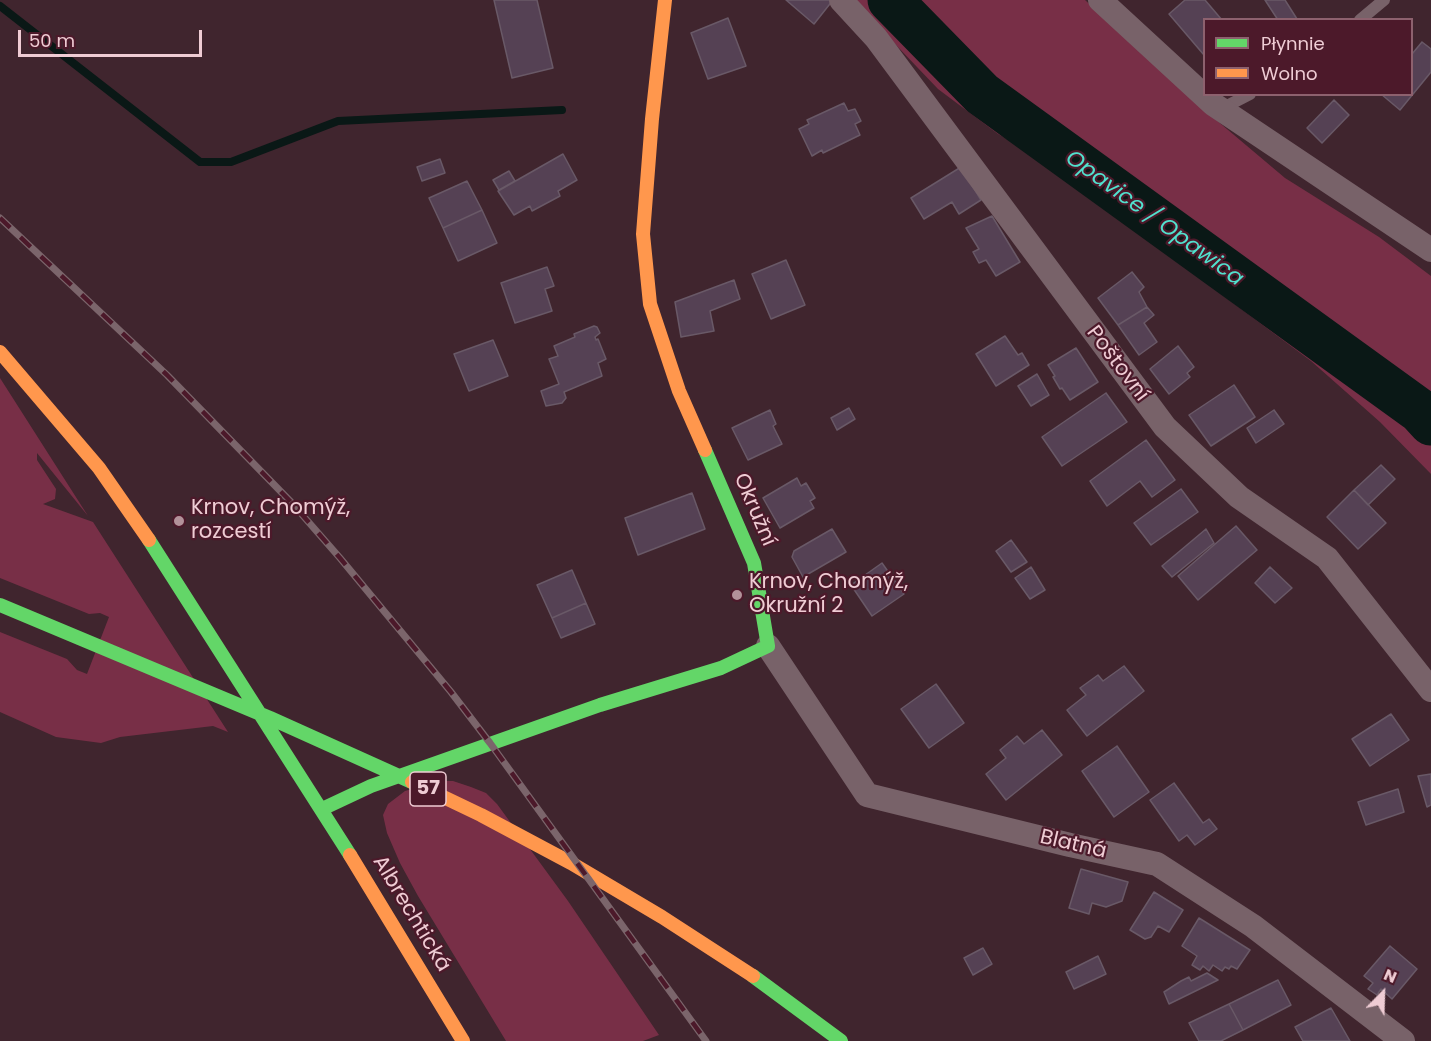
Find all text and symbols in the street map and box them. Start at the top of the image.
scale bar [21,18,206,56]
legend [1203,18,1413,96]
text: 50 m [29,28,75,53]
text: Płynnie [1261,31,1325,56]
text: Wolno [1261,61,1318,86]
water label: Opavice / Opawica [1060,145,1248,293]
street label: Poštovní [1080,321,1154,407]
street label: Okružní [727,470,781,550]
place label: Krnov, Chomýž, rozcestí [191,496,350,546]
marker: Krnov, Chomýž, rozcestí [172,514,186,528]
place label: Krnov, Chomýž, Okružní 2 [749,570,908,620]
marker: Krnov, Chomýž, Okružní 2 [730,588,744,602]
road number: 57 [410,772,446,806]
street label: Blatná [1037,825,1109,865]
street label: Albrechtická [366,851,456,977]
north arrow [1353,963,1413,1023]
text: N [1380,963,1400,989]

